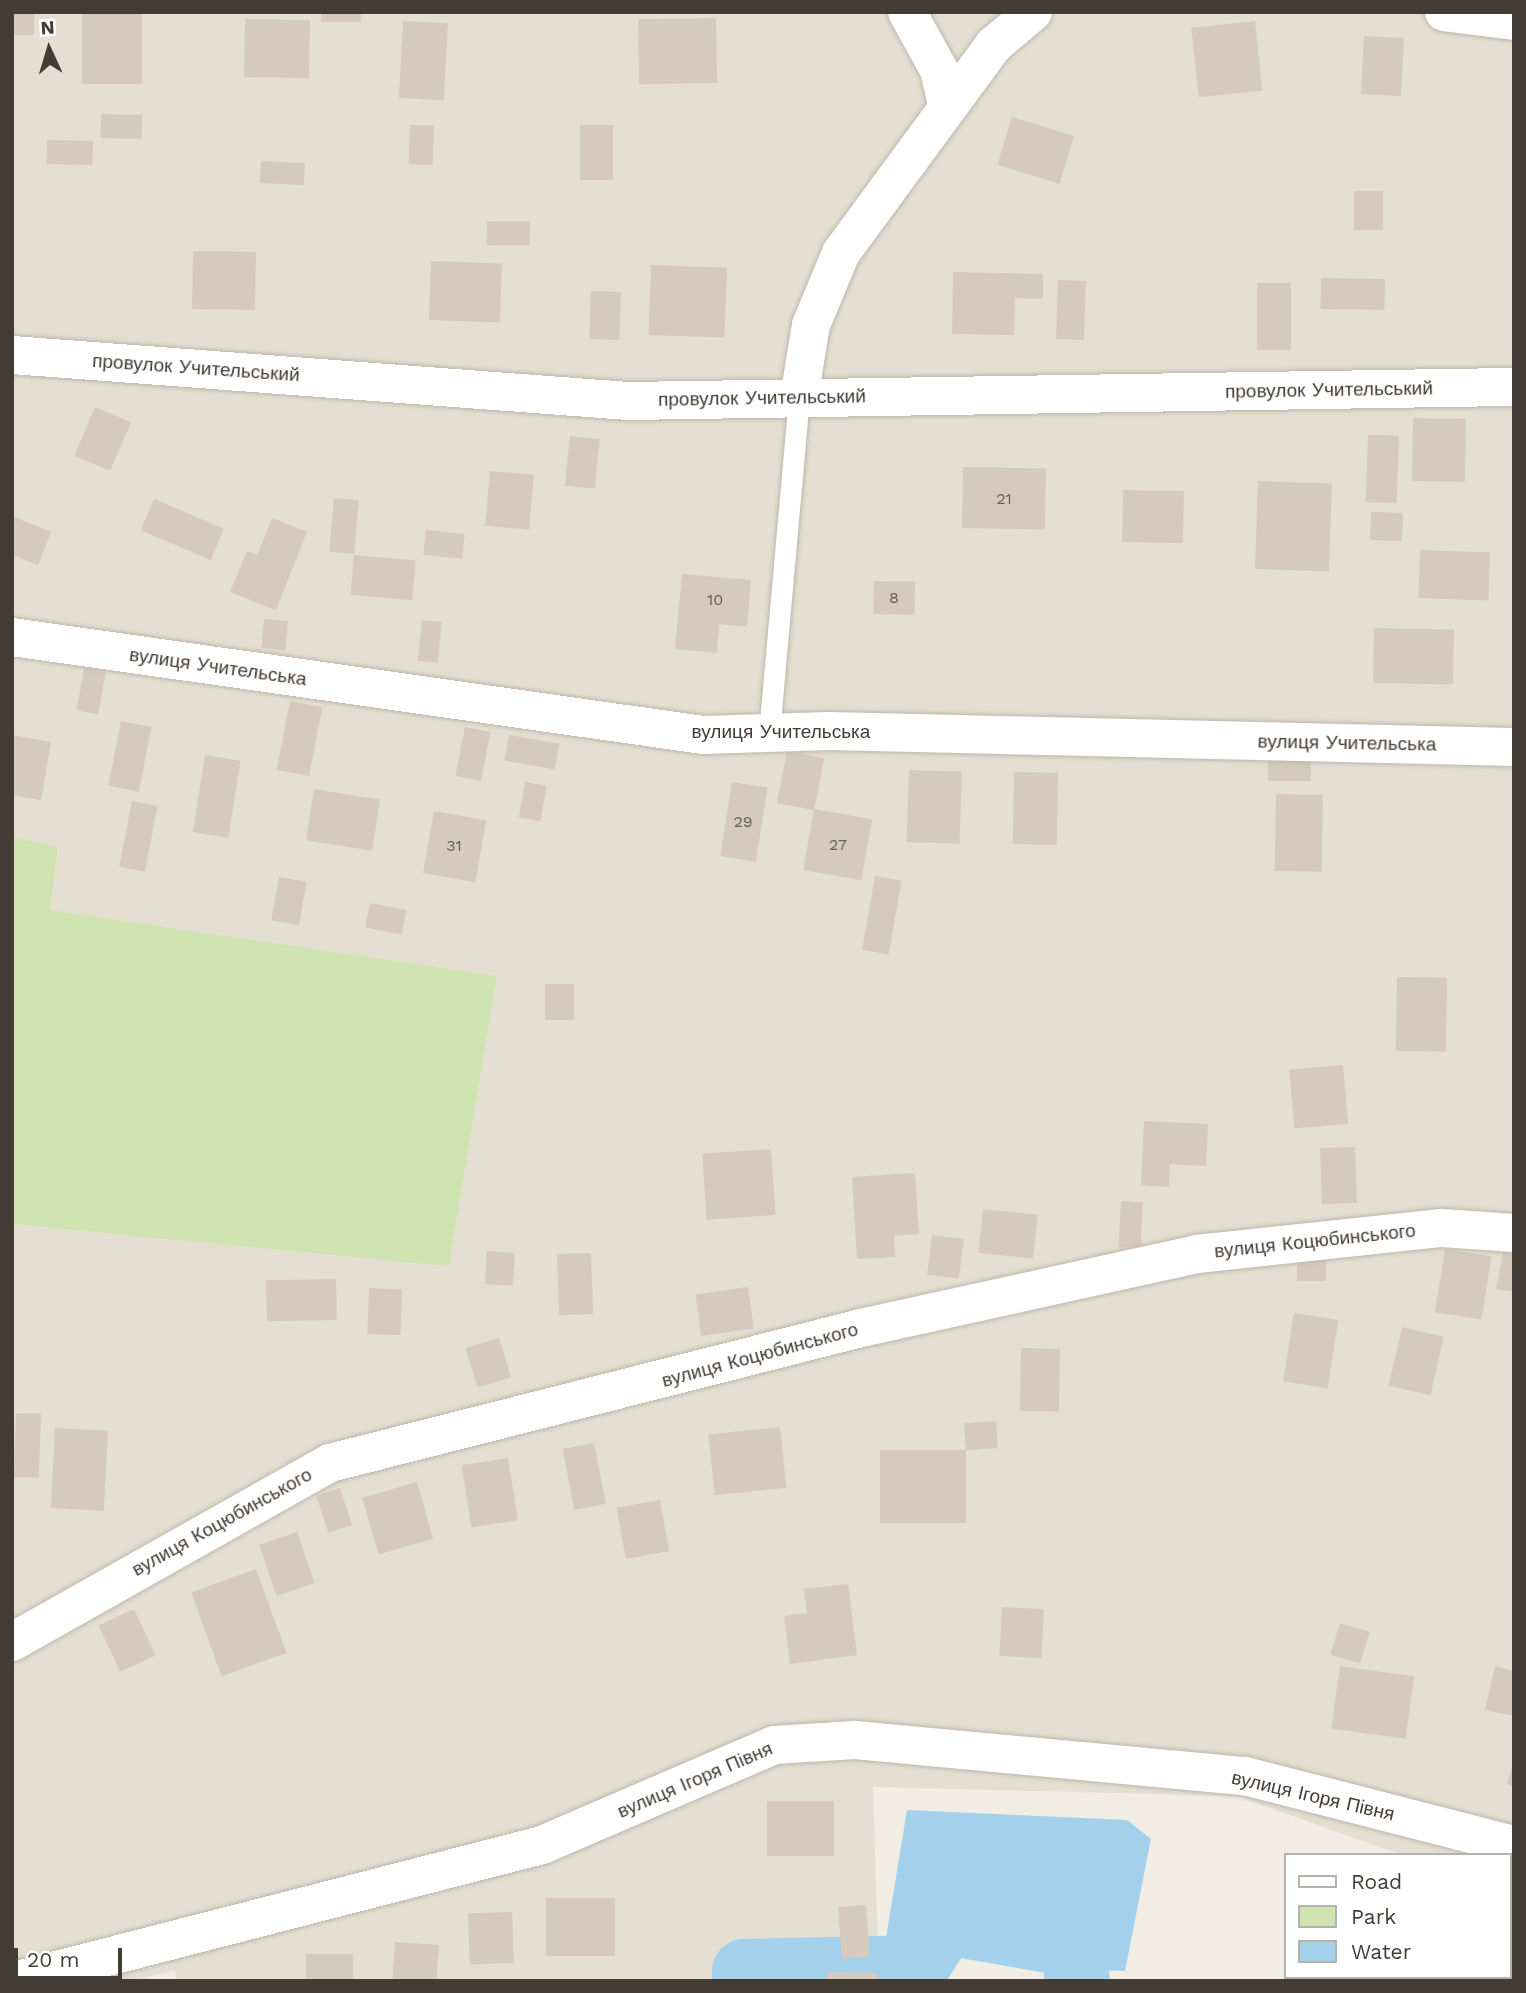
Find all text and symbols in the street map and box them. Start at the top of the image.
north arrow [14,14,84,84]
text: N [40,16,55,40]
street label: провулок Учительський [92,349,300,387]
street label: провулок Учительський [1225,377,1433,403]
street label: провулок Учительський [658,385,866,411]
house number: 21 [996,489,1012,509]
house number: 8 [889,588,899,608]
house number: 10 [707,590,723,610]
street label: вулиця Учительська [128,643,308,691]
street label: вулиця Учительська [692,721,870,743]
street label: вулиця Учительська [1257,730,1437,756]
house number: 29 [733,812,753,832]
house number: 27 [829,835,847,855]
house number: 31 [446,836,462,856]
street label: вулиця Коцюбинського [1213,1219,1417,1263]
street label: вулиця Коцюбинського [659,1318,861,1392]
street label: вулиця Коцюбинського [128,1463,316,1581]
street label: вулиця Ігоря Півня [614,1737,776,1823]
street label: вулиця Ігоря Півня [1229,1766,1397,1826]
legend [1284,1853,1512,1979]
text: Road [1351,1869,1402,1894]
text: Park [1351,1904,1396,1929]
scale bar [18,1934,126,1978]
text: Water [1351,1939,1411,1964]
text: 20 m [27,1947,79,1972]

